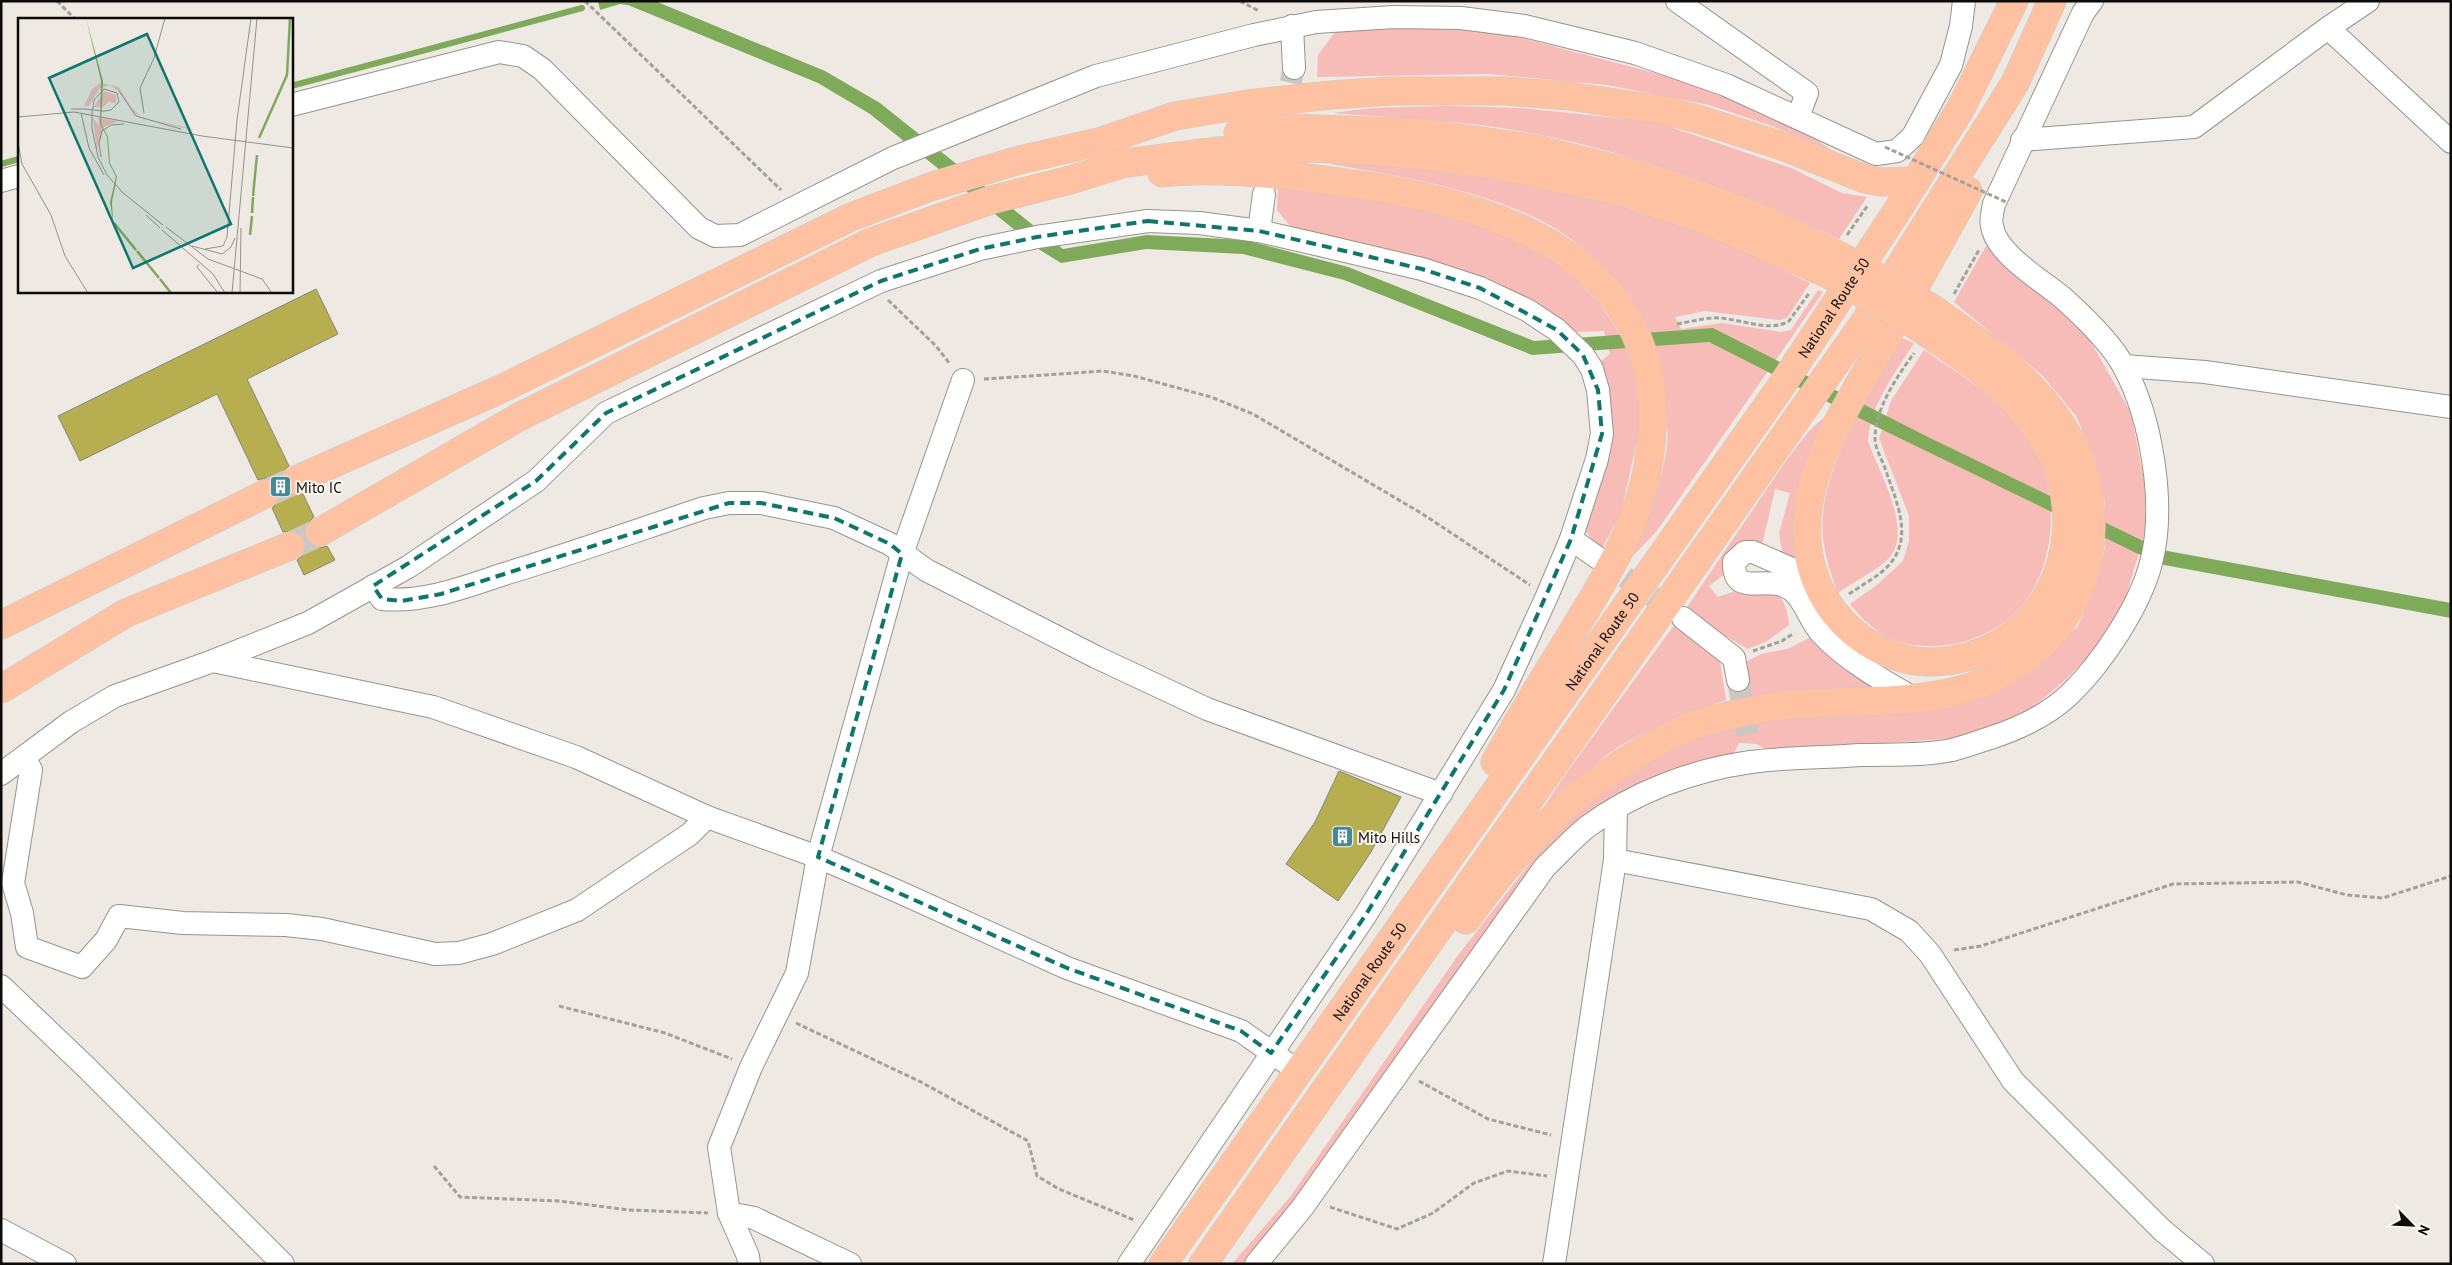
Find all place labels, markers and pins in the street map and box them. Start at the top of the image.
building icon: Mito IC [268,475,292,499]
place label: Mito IC [296,478,342,497]
building icon: Mito Hills [1330,825,1354,849]
place label: Mito Hills [1358,828,1420,847]

